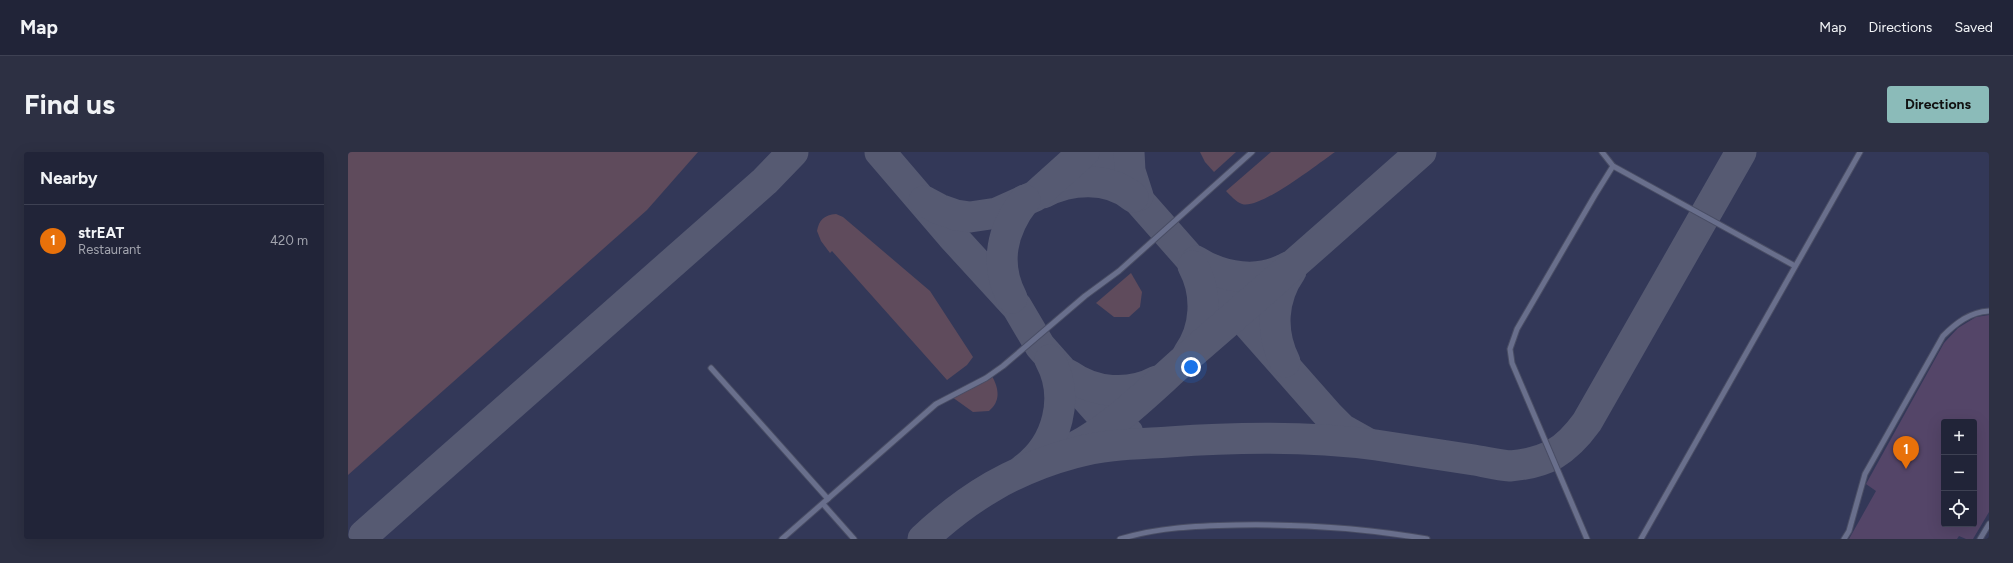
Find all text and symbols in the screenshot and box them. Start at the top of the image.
text: Map [20,16,58,39]
text: Map [1819,19,1847,36]
text: Directions [1869,19,1932,36]
text: Saved [1954,19,1993,36]
button: Directions [1887,86,1989,123]
text: Find us [24,87,115,121]
text: Nearby [40,168,98,188]
text: strEAT [78,224,124,242]
text: 1 [50,233,56,248]
text: 420 m [270,233,308,248]
text: Restaurant [78,242,141,257]
your location [1181,357,1201,377]
map controls [1941,419,1977,527]
button: + [1941,419,1977,455]
pin: 1 [1893,436,1919,469]
button: − [1941,455,1977,491]
button: locate [1941,491,1977,527]

